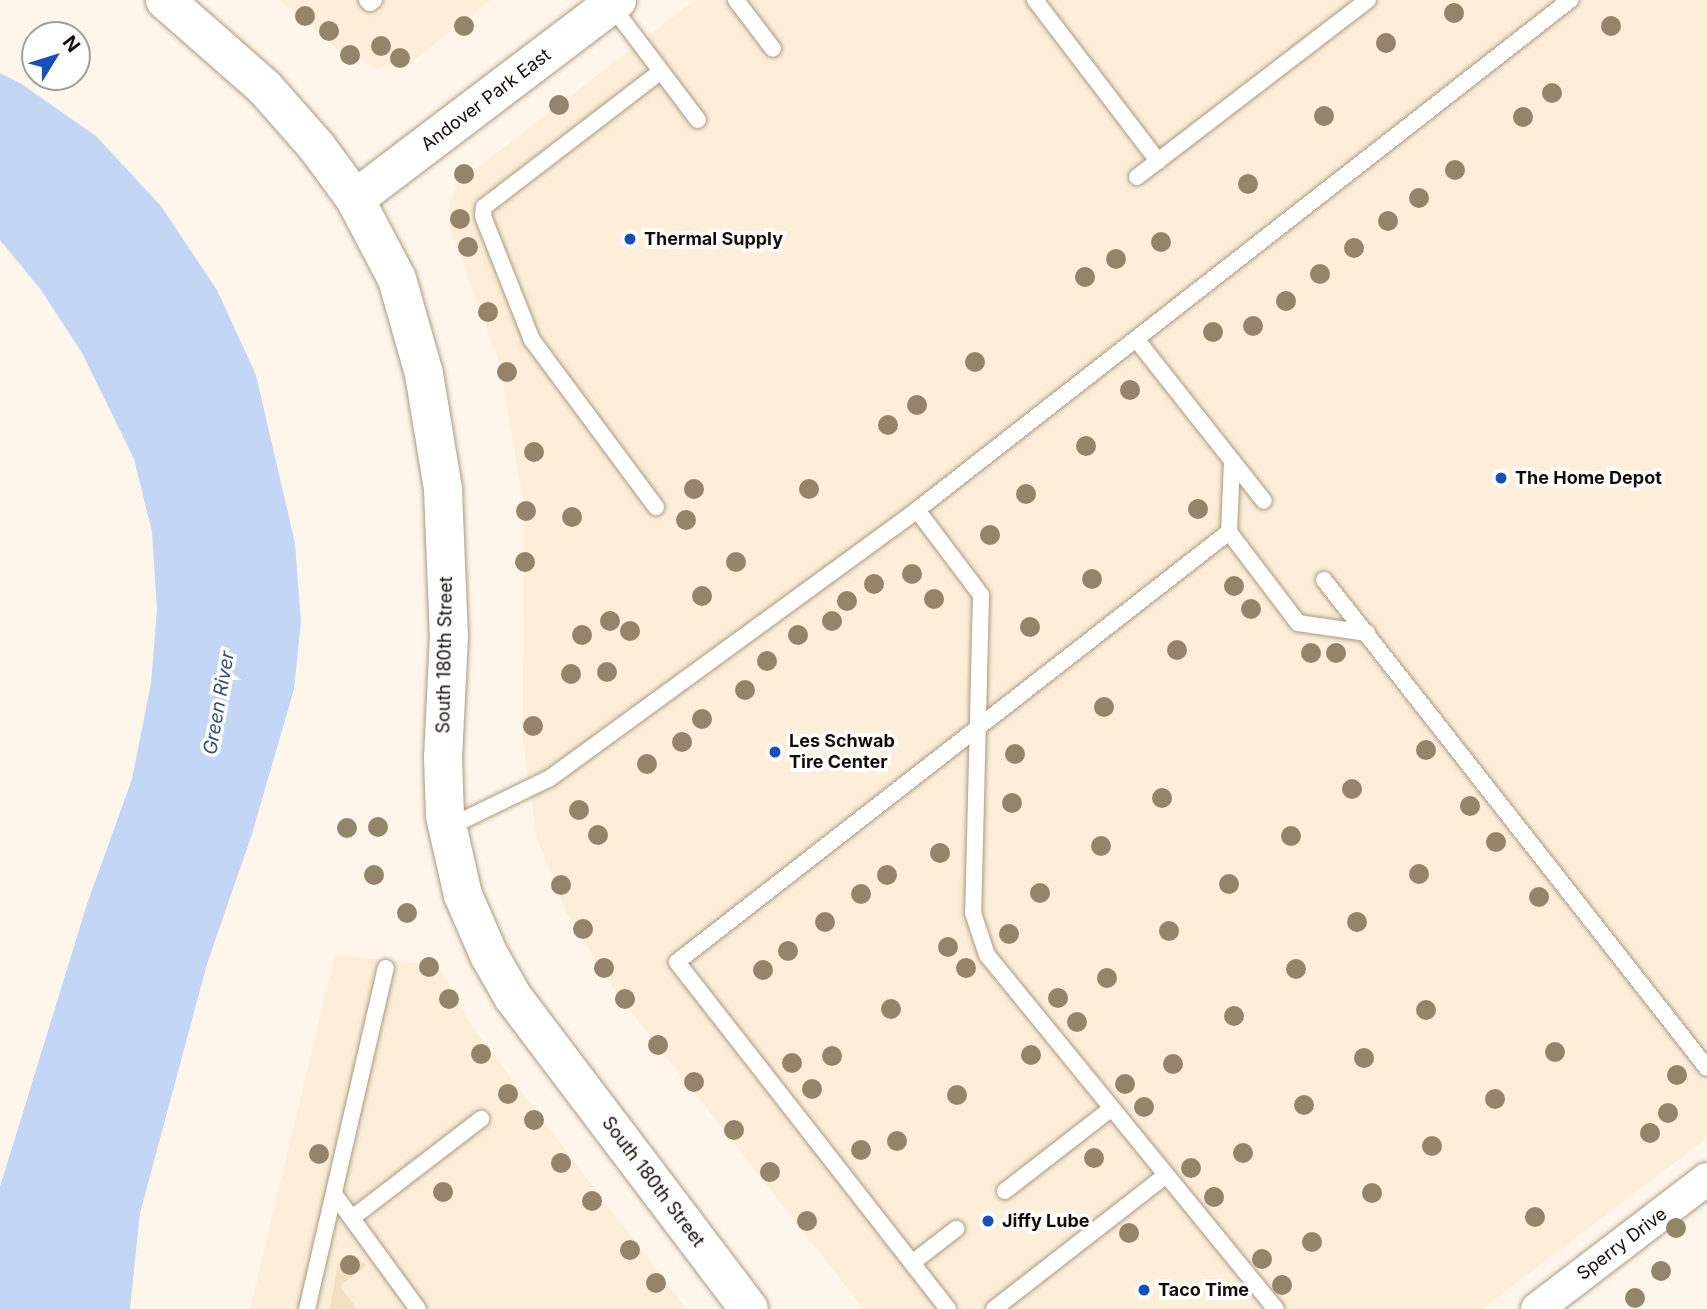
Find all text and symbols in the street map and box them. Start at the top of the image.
north arrow [21,21,91,91]
text: N [58,31,85,57]
street label: Andover Park East [417,44,555,156]
place label: Thermal Supply [644,228,783,250]
marker: Thermal Supply [622,231,638,247]
place label: The Home Depot [1515,467,1662,489]
marker: The Home Depot [1493,470,1509,486]
street label: South 180th Street [433,576,457,734]
water label: Green River [199,649,239,757]
place label: Les Schwab Tire Center [789,731,895,774]
marker: Les Schwab Tire Center [767,744,783,760]
street label: South 180th Street [597,1113,709,1251]
street label: Sperry Drive [1573,1203,1671,1285]
place label: Jiffy Lube [1002,1210,1090,1232]
marker: Jiffy Lube [980,1213,996,1229]
place label: Taco Time [1158,1279,1249,1301]
marker: Taco Time [1136,1282,1152,1298]

